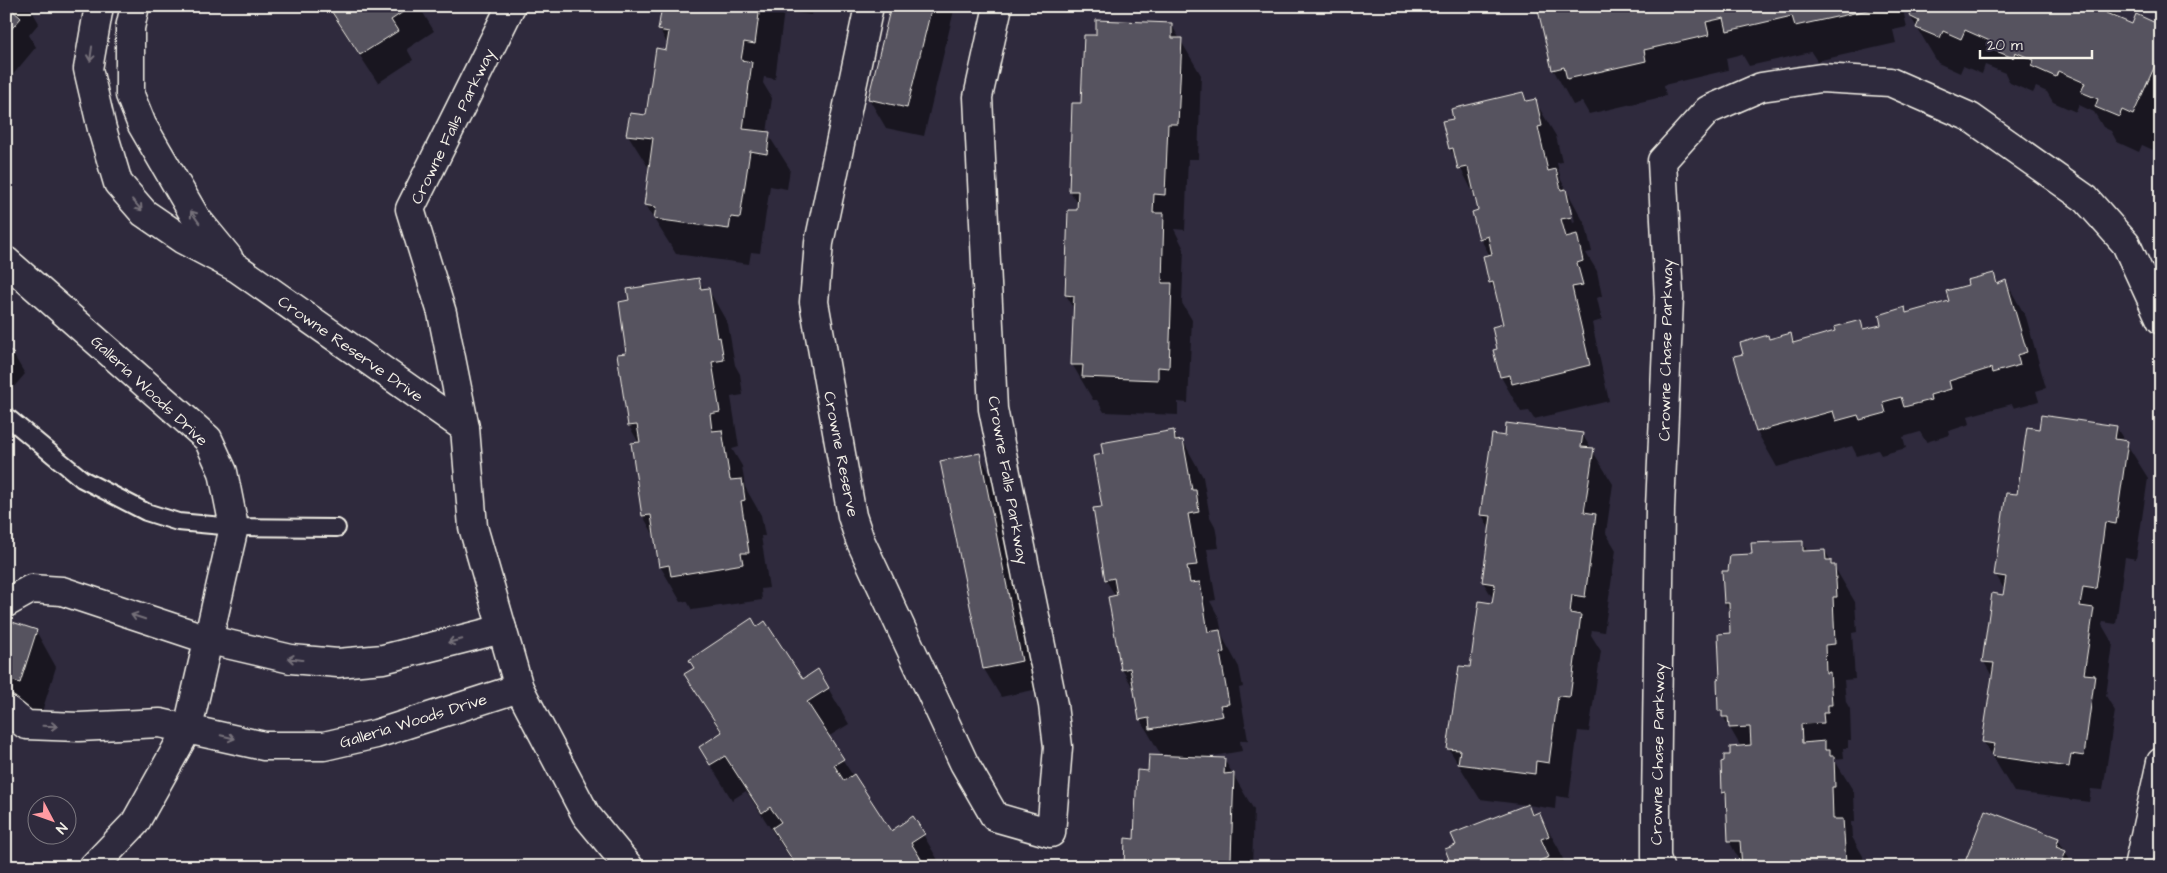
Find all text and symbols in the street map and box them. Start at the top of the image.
scale bar [1980,28,2092,60]
text: 20 m [1987,35,2023,56]
street label: Crowne Falls Parkway [406,45,501,208]
one-way arrow [85,46,95,62]
one-way arrow [132,198,143,211]
one-way arrow [190,210,200,224]
street label: Crowne Chase Parkway [1653,258,1680,441]
street label: Crowne Reserve Drive [273,290,428,408]
street label: Galleria Woods Drive [86,331,213,451]
street label: Crowne Reserve [818,389,864,519]
street label: Crowne Falls Parkway [981,394,1034,567]
one-way arrow [131,612,147,622]
one-way arrow [447,637,463,646]
one-way arrow [287,654,303,664]
street label: Crowne Chase Parkway [1645,662,1672,845]
street label: Galleria Woods Drive [337,688,490,754]
one-way arrow [41,721,57,730]
one-way arrow [220,733,236,742]
north arrow [28,796,78,846]
text: N [50,818,71,838]

